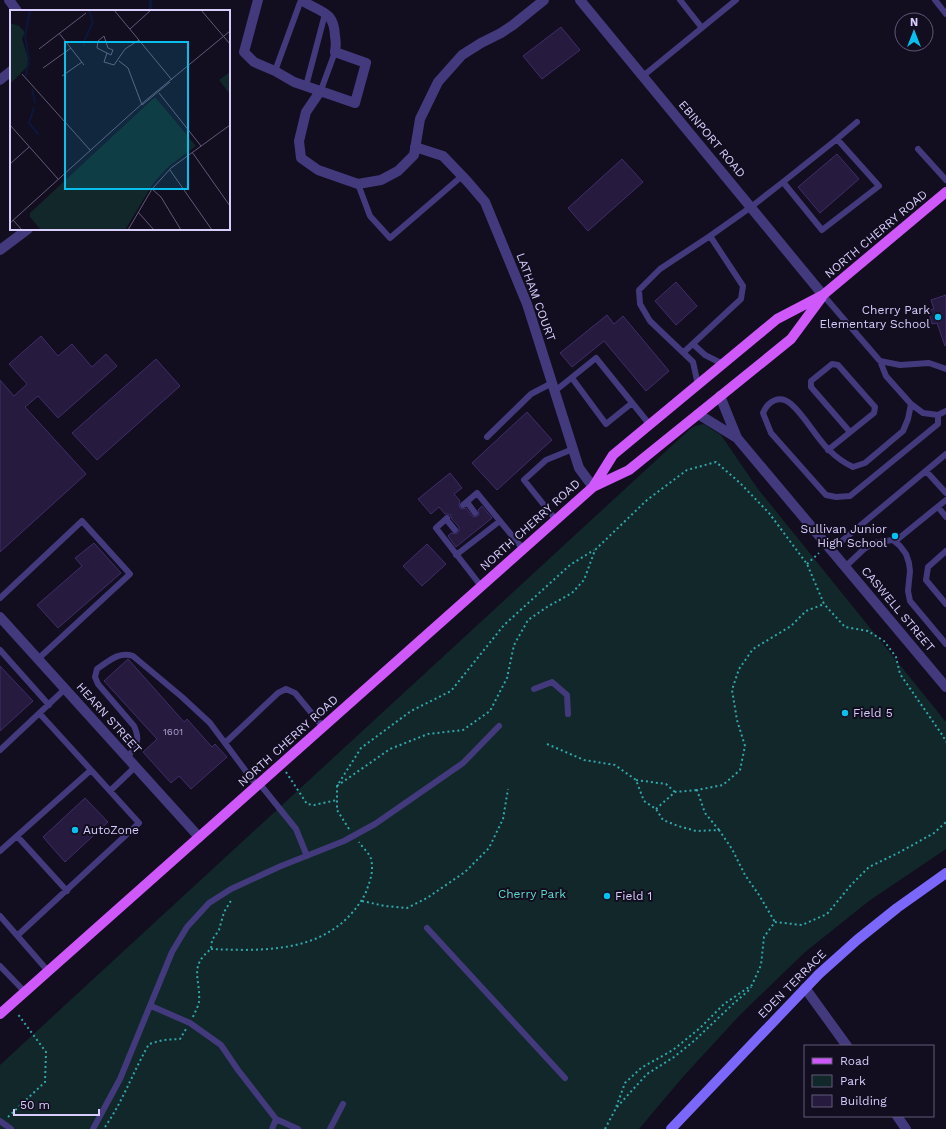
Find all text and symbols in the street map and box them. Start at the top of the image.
inset map [10,10,230,230]
north arrow [894,12,934,52]
text: N [910,16,918,29]
street label: EBINPORT ROAD [676,98,748,180]
street label: NORTH CHERRY ROAD [822,187,930,281]
street label: LATHAM COURT [514,251,558,343]
place label: Cherry Park Elementary School [819,303,930,331]
marker: Cherry Park Elementary School [933,312,943,322]
street label: NORTH CHERRY ROAD [477,476,583,574]
place label: Sullivan Junior High School [801,522,887,550]
marker: Sullivan Junior High School [890,531,900,541]
street label: CASWELL STREET [859,564,937,654]
street label: HEARN STREET [74,680,144,756]
street label: NORTH CHERRY ROAD [235,692,341,790]
place label: Field 5 [853,706,893,720]
marker: Field 5 [840,708,850,718]
house number: 1601 [163,726,183,737]
place label: AutoZone [83,823,139,837]
marker: AutoZone [70,825,80,835]
park label: Cherry Park [498,887,566,901]
place label: Field 1 [615,889,652,903]
marker: Field 1 [602,891,612,901]
street label: EDEN TERRACE [755,947,829,1021]
legend [804,1045,934,1117]
text: Road [840,1054,869,1068]
text: Park [840,1074,866,1088]
scale bar [14,1091,99,1117]
text: Building [840,1094,887,1108]
text: 50 m [20,1098,50,1112]

